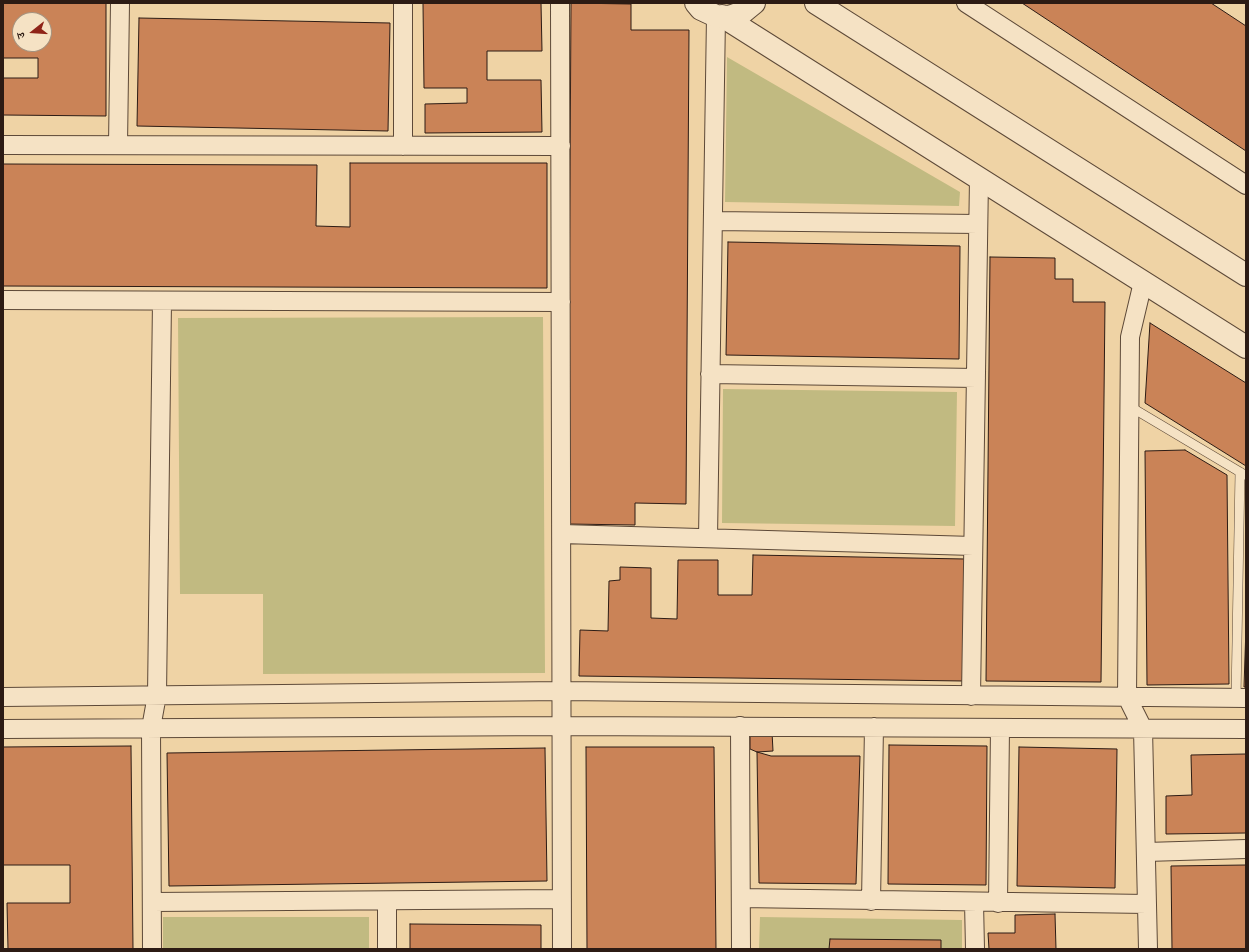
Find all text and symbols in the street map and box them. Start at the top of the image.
north arrow [12,12,52,52]
text: उ [14,31,28,40]

